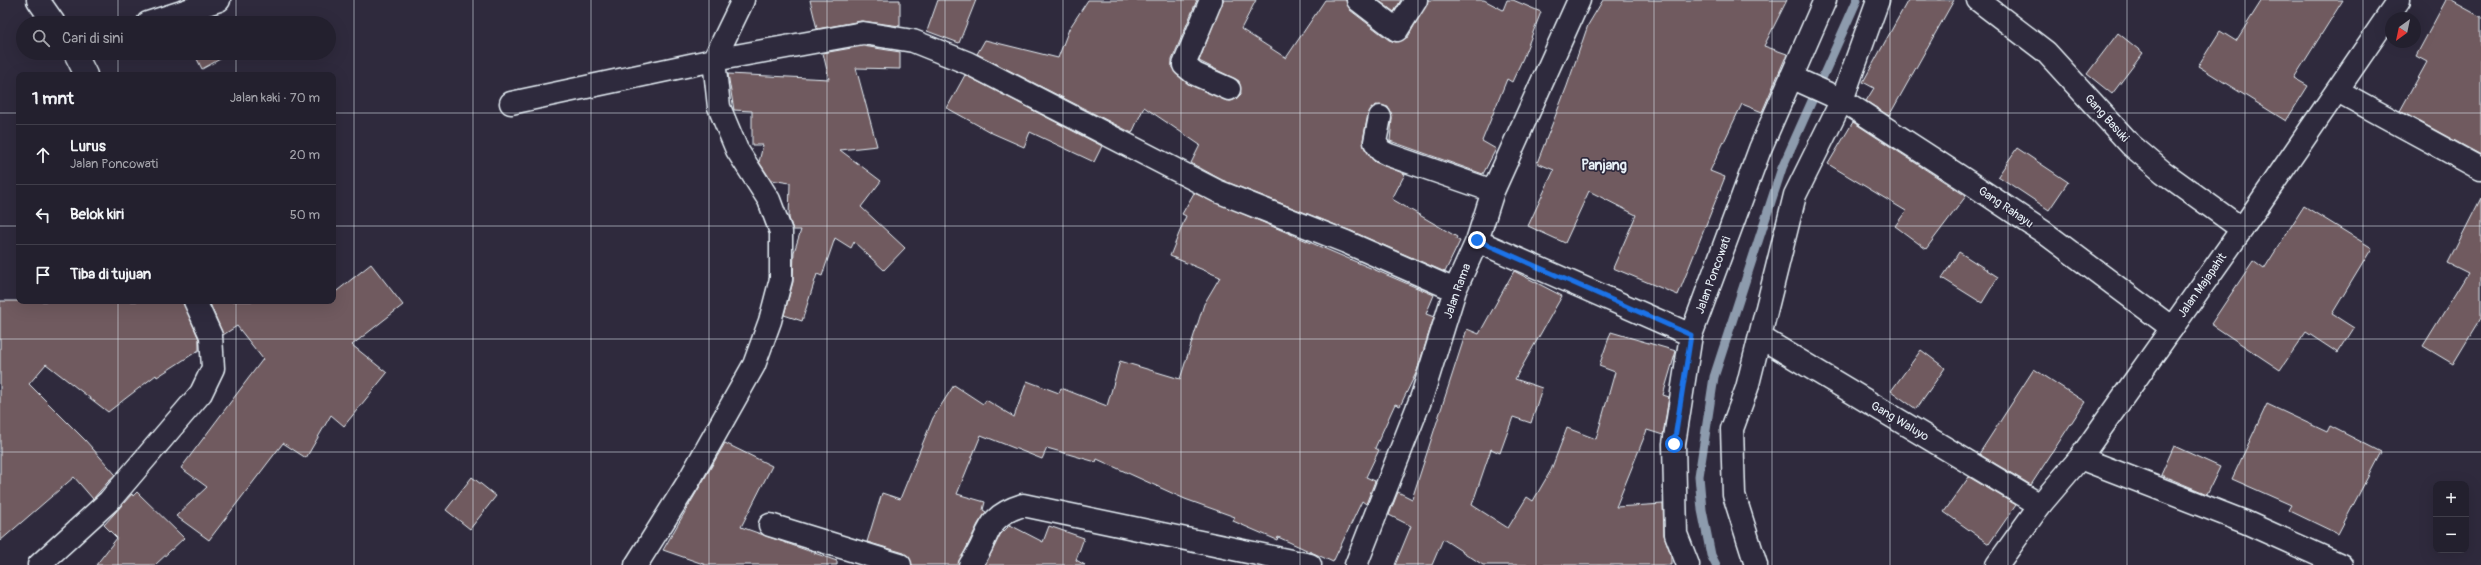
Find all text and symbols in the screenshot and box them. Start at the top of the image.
north arrow [2385,12,2421,48]
search box [16,16,336,60]
icon: search [30,27,52,49]
text: Cari di sini [62,29,123,48]
text: 1 mnt [32,88,74,109]
text: Jalan kaki · 70 m [230,90,320,106]
street label: Gang Basuki [2081,91,2132,145]
text: Lurus [70,137,106,156]
icon: ahead [32,144,54,166]
text: 20 m [289,147,320,163]
text: Jalan Poncowati [70,156,158,172]
district label: Panjang [1581,157,1627,174]
street label: Gang Rahayu [1975,183,2036,231]
icon: left [32,204,54,226]
text: Belok kiri [70,205,124,224]
text: 50 m [290,207,320,223]
route end [1468,231,1486,249]
street label: Jalan Poncowati [1693,234,1734,316]
street label: Jalan Majapahit [2175,250,2230,320]
street label: Jalan Rama [1441,261,1475,321]
icon: arrive [32,264,54,286]
text: Tiba di tujuan [70,265,151,284]
street label: Gang Waluyo [1868,398,1932,445]
route start [1665,435,1683,453]
map controls [2433,481,2469,553]
button: + [2433,481,2469,517]
button: − [2433,517,2469,553]

